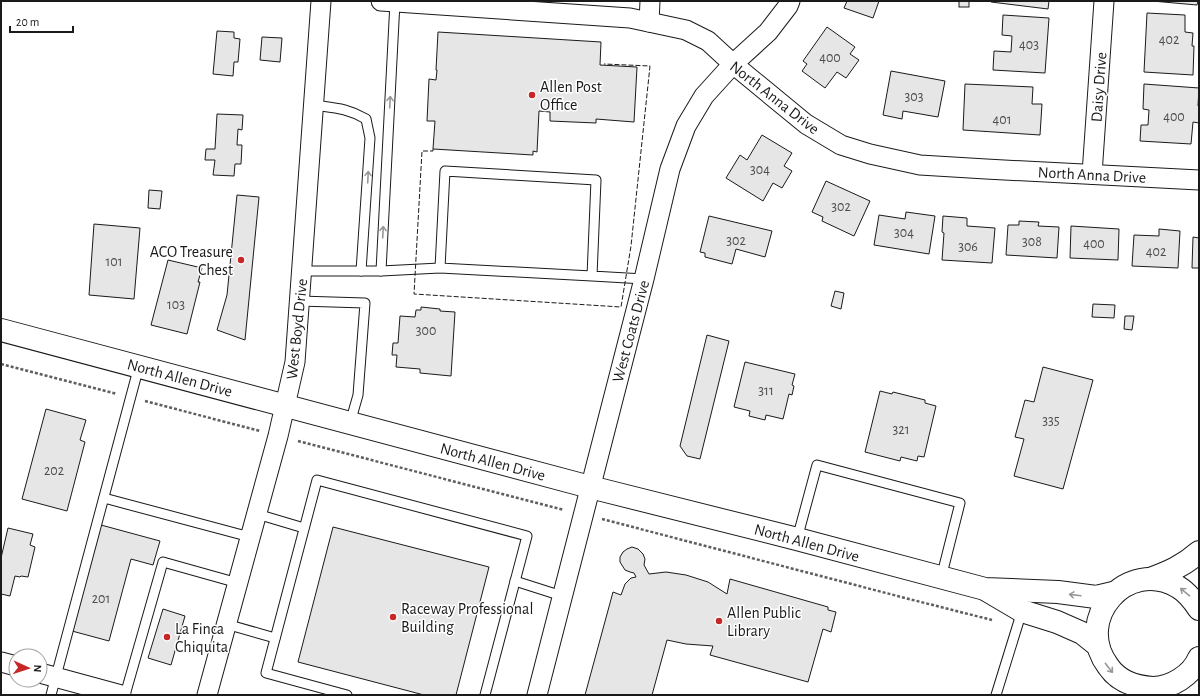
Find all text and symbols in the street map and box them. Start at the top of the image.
scale bar [10,8,73,34]
text: 20 m [16,16,39,28]
house number: 402 [1159,33,1179,47]
house number: 403 [1019,38,1039,52]
house number: 400 [819,51,841,65]
street label: Daisy Drive [1089,51,1110,123]
street label: North Anna Drive [727,58,822,137]
place label: Allen Post Office [540,79,602,113]
marker: Allen Post Office [527,90,537,100]
house number: 303 [905,90,924,104]
one-way arrow [386,96,393,109]
house number: 400 [1163,110,1185,124]
house number: 401 [993,113,1011,127]
house number: 304 [750,163,770,177]
street label: North Anna Drive [1037,164,1146,186]
one-way arrow [364,171,372,184]
house number: 302 [831,200,851,214]
one-way arrow [380,226,387,239]
house number: 304 [894,226,914,240]
house number: 302 [726,234,746,248]
house number: 308 [1022,235,1042,249]
house number: 400 [1083,237,1105,251]
house number: 306 [958,240,978,254]
place label: ACO Treasure Chest [150,244,233,278]
house number: 402 [1146,245,1166,259]
house number: 101 [105,255,123,269]
marker: ACO Treasure Chest [236,255,246,265]
street label: West Boyd Drive [284,278,311,381]
street label: West Coats Drive [610,279,652,384]
house number: 103 [167,298,185,312]
house number: 300 [416,324,436,338]
street label: North Allen Drive [125,356,234,400]
house number: 311 [758,384,774,398]
house number: 335 [1042,414,1060,428]
house number: 321 [893,423,909,437]
street label: North Allen Drive [438,440,547,484]
house number: 202 [44,464,64,478]
street label: North Allen Drive [752,521,861,565]
one-way arrow [1179,587,1190,596]
one-way arrow [1069,591,1082,598]
house number: 201 [92,592,110,606]
place label: Raceway Professional Building [401,601,533,635]
place label: Allen Public Library [727,605,801,640]
marker: Raceway Professional Building [388,612,398,622]
marker: Allen Public Library [714,616,724,626]
place label: La Finca Chiquita [175,621,228,655]
marker: La Finca Chiquita [162,632,172,642]
north arrow [8,648,48,688]
one-way arrow [1104,662,1113,673]
text: N [32,664,43,673]

